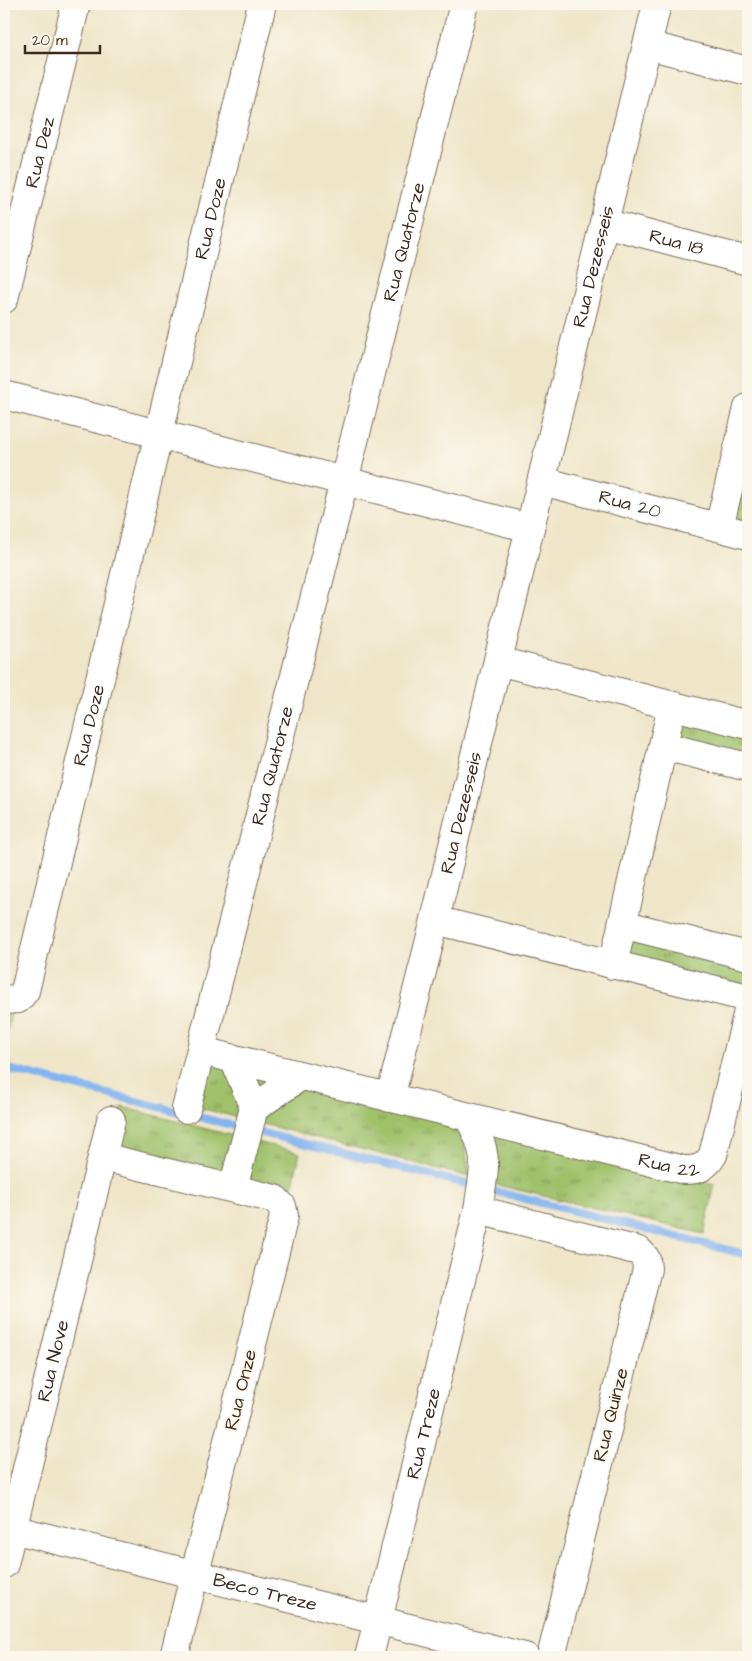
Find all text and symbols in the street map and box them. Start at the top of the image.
scale bar [25,22,100,54]
text: 20 m [32,30,68,51]
street label: Rua Dez [18,113,62,191]
street label: Rua Doze [188,175,233,262]
street label: Rua Quatorze [376,180,432,304]
street label: Rua Dezesseis [566,203,621,330]
street label: Rua 18 [646,222,707,262]
street label: Rua 20 [596,483,664,525]
street label: Rua Doze [66,682,112,769]
street label: Rua Quatorze [244,703,300,828]
street label: Rua Dezesseis [433,749,489,876]
street label: Rua 22 [636,1146,702,1184]
street label: Rua Nove [30,1317,76,1404]
street label: Rua Onze [218,1347,264,1433]
street label: Rua Quinze [586,1365,636,1465]
street label: Rua Treze [399,1385,448,1482]
street label: Beco Treze [210,1566,320,1618]

